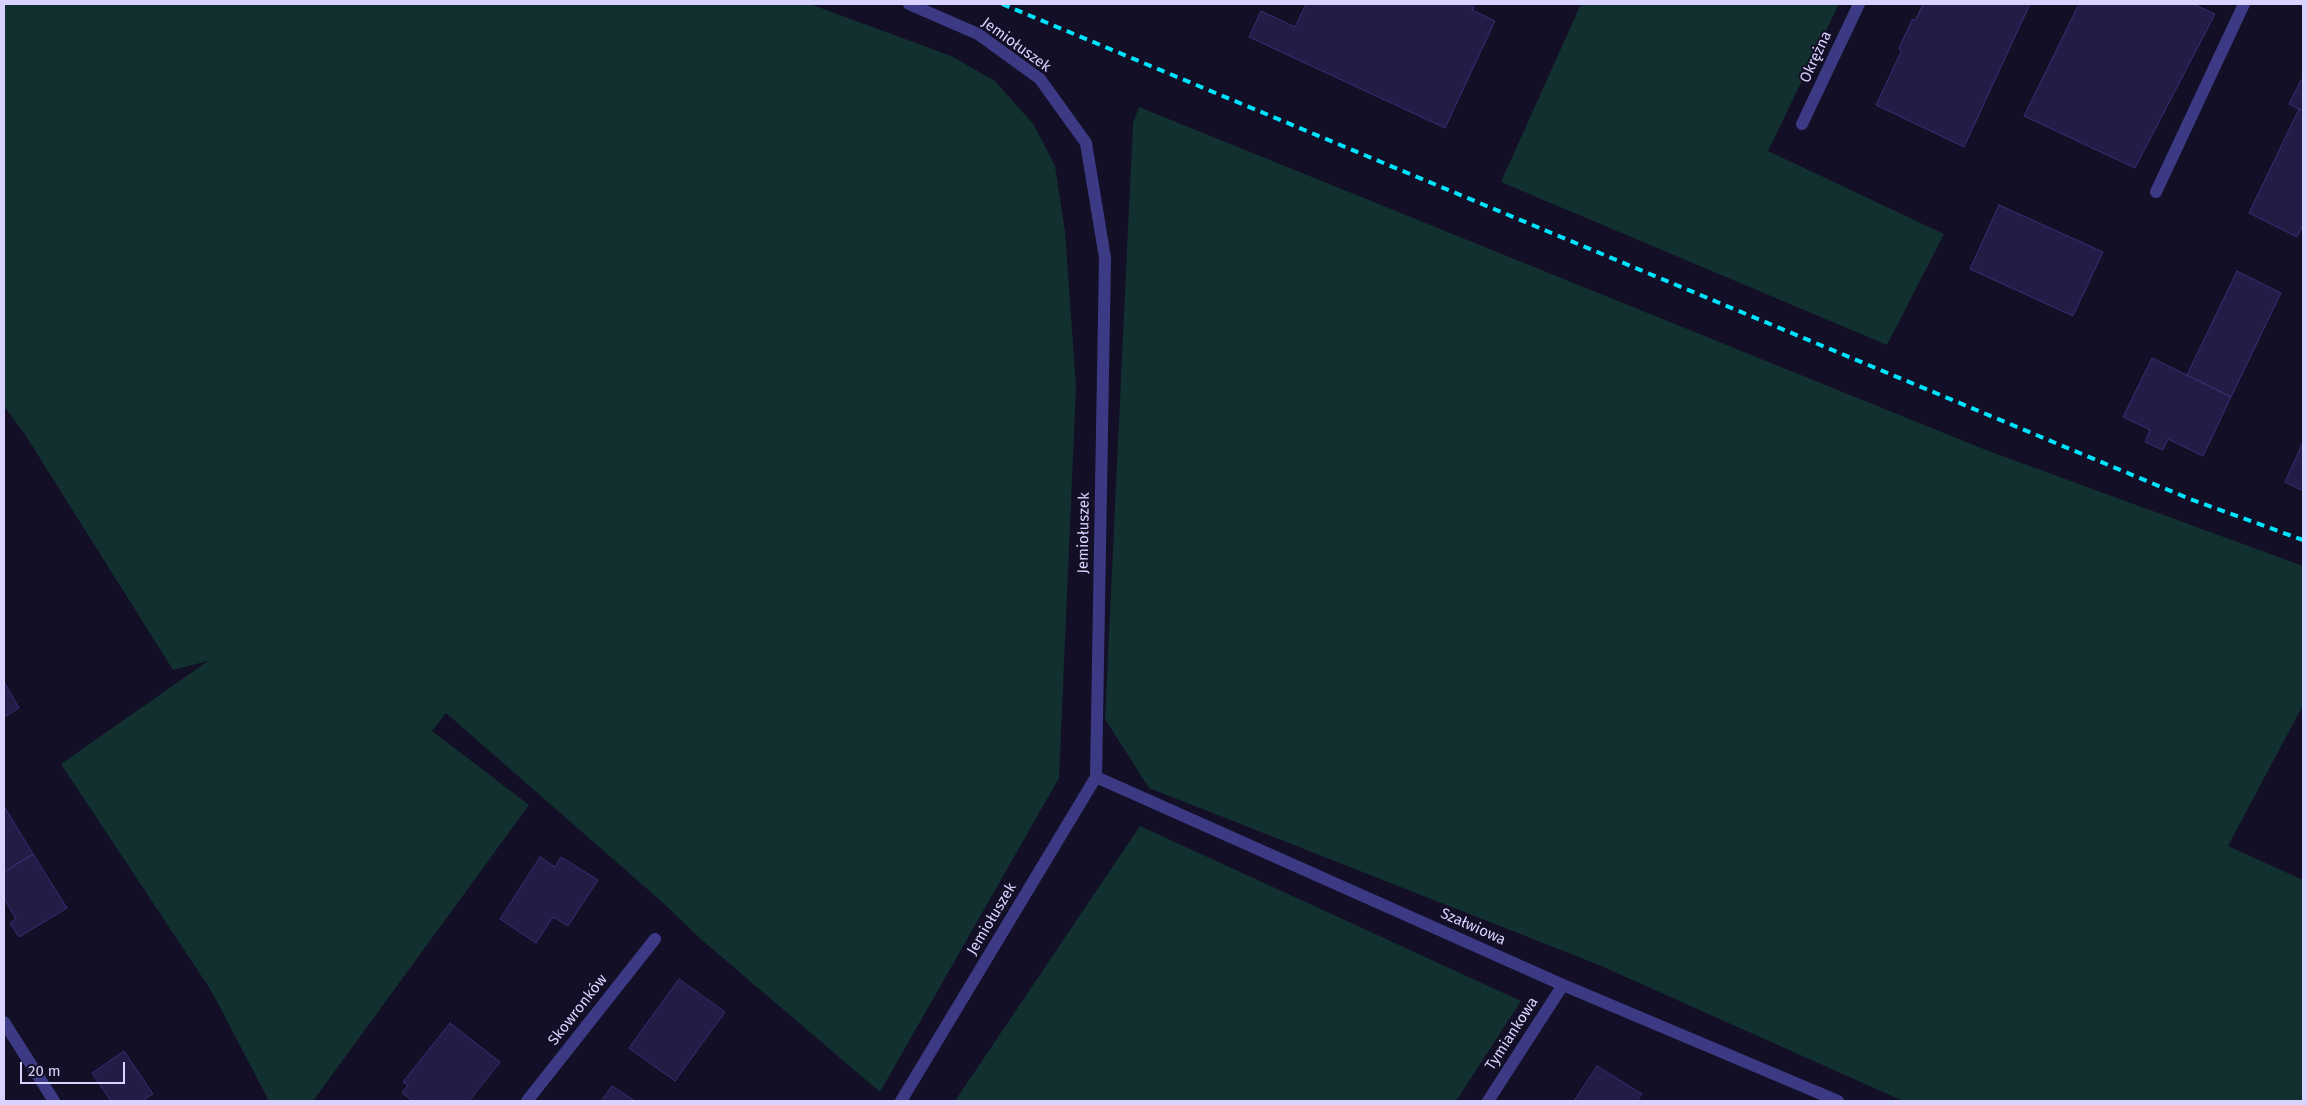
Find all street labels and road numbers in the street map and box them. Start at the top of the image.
street label: Jemiołuszek [978,14,1054,76]
street label: Okrężna [1796,28,1836,86]
street label: Jemiołuszek [1074,492,1094,574]
street label: Jemiołuszek [963,880,1021,958]
street label: Szałwiowa [1438,905,1508,949]
street label: Skowronków [545,971,611,1049]
street label: Tymiankowa [1482,994,1542,1074]

